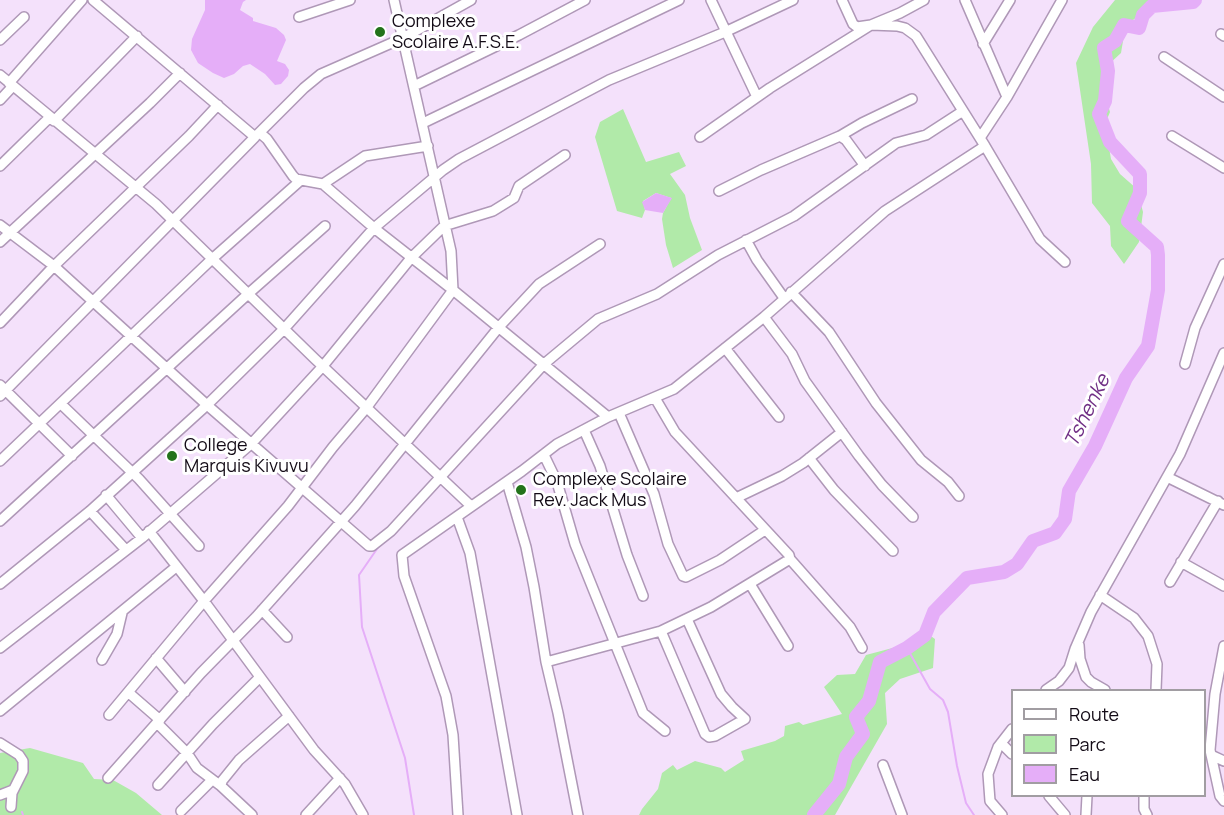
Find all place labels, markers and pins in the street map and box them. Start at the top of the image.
place label: Complexe Scolaire A.F.S.E. [392,11,520,54]
marker: Complexe Scolaire A.F.S.E. [373,25,387,39]
place label: College Marquis Kivuvu [184,435,309,478]
marker: College Marquis Kivuvu [165,449,179,463]
place label: Complexe Scolaire Rev. Jack Mus [533,469,687,512]
marker: Complexe Scolaire Rev. Jack Mus [514,483,528,497]

